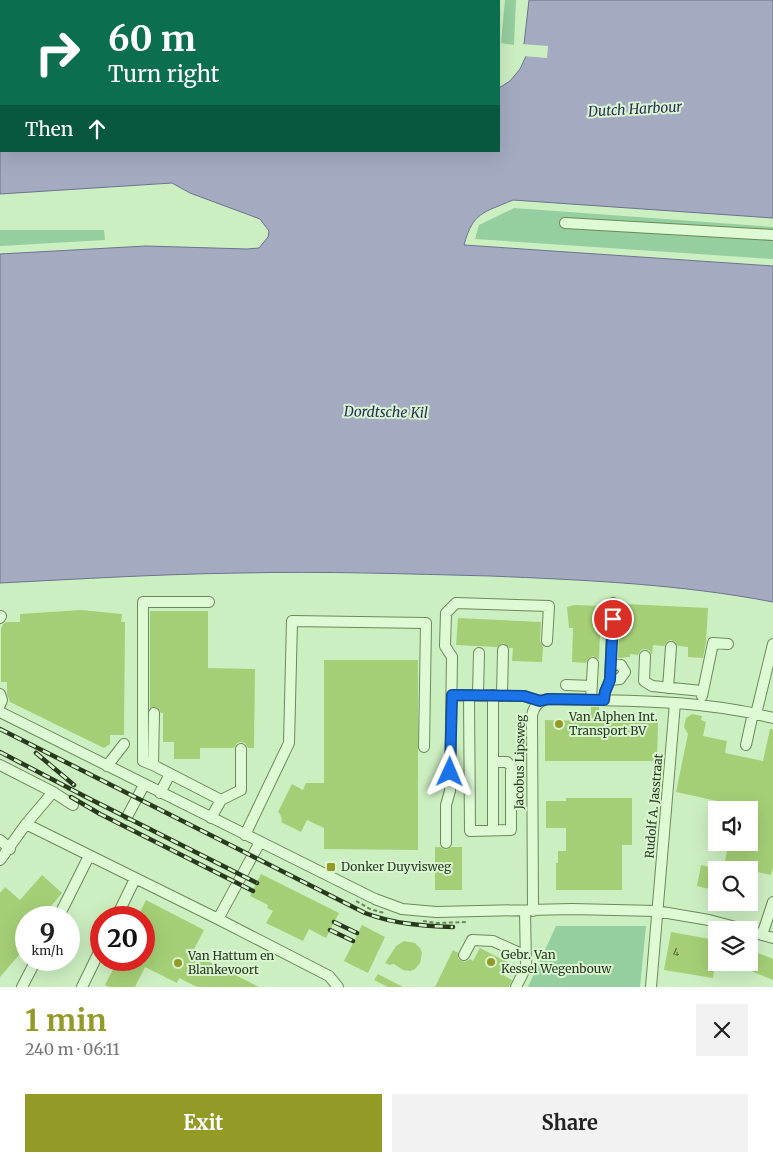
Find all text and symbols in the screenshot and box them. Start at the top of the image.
text: 60 m [108,17,196,61]
icon: right [25,20,90,85]
text: Turn right [108,60,219,88]
water label: Dutch Harbour [587,98,683,121]
icon: ahead [83,115,111,143]
text: Then [25,117,73,141]
water label: Dordtsche Kil [343,402,428,422]
pin [592,598,634,640]
icon: arrive [599,605,627,633]
place label: Van Alphen Int. Transport BV [568,709,658,738]
street label: Jacobus Lipsweg [511,714,528,811]
marker: Van Alphen Int. Transport BV [553,718,565,730]
position arrow [423,745,475,797]
street label: Rudolf A. Jasstraat [641,753,666,859]
map controls [708,801,758,971]
button: sound [708,801,758,851]
place label: Donker Duyvisweg [341,859,452,874]
marker: Donker Duyvisweg [325,861,337,873]
button: search [708,861,758,911]
speed limit sign: 20 [90,906,155,971]
text: 9 [40,916,55,948]
button: layers [708,921,758,971]
text: km/h [32,943,63,958]
house number: 4 [673,946,679,959]
place label: Gebr. Van Kessel Wegenbouw [501,947,612,976]
place label: Van Hattum en Blankevoort [187,948,274,977]
marker: Gebr. Van Kessel Wegenbouw [485,956,497,968]
marker: Van Hattum en Blankevoort [172,957,184,969]
text: 1 min [25,1001,107,1039]
button: close [696,1004,748,1056]
text: 240 m · 06:11 [25,1039,120,1059]
button: Exit [25,1094,382,1152]
button: Share [392,1094,748,1152]

